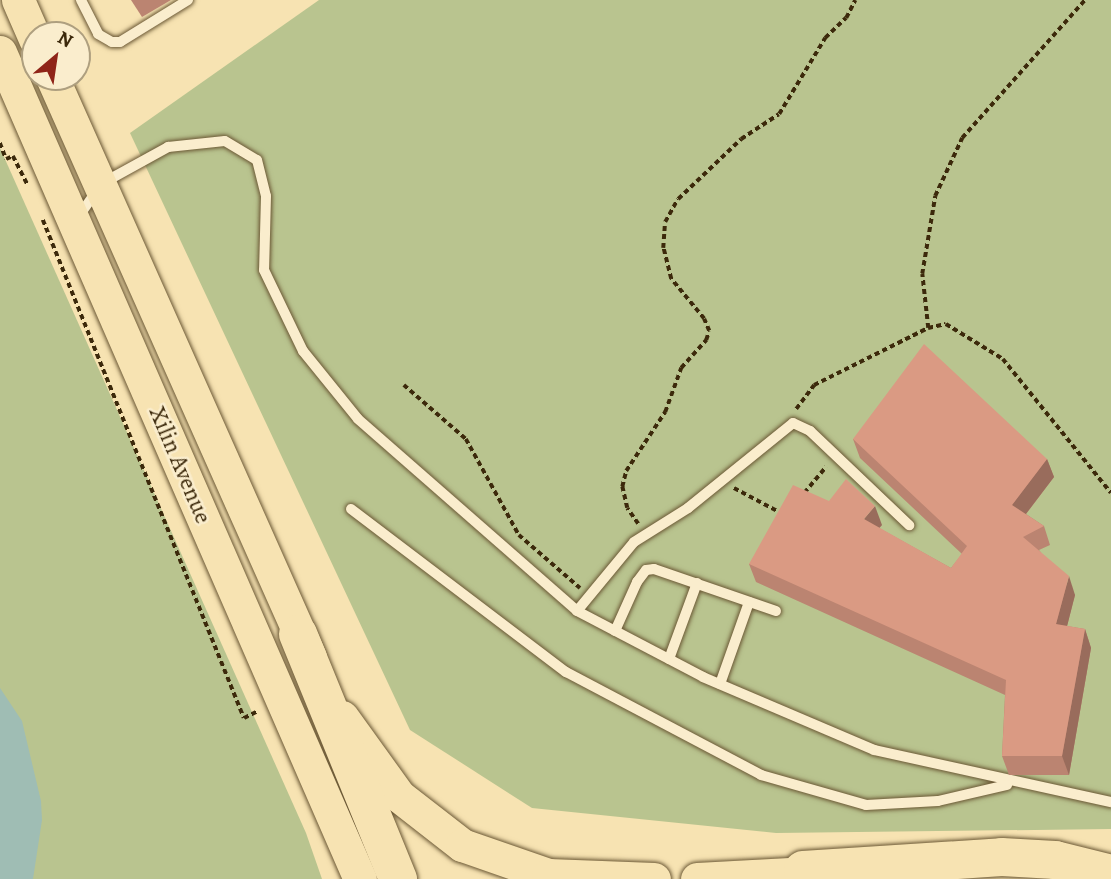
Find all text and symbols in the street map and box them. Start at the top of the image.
north arrow [21,21,91,91]
text: N [53,25,78,54]
street label: Xilin Avenue [142,402,218,528]

